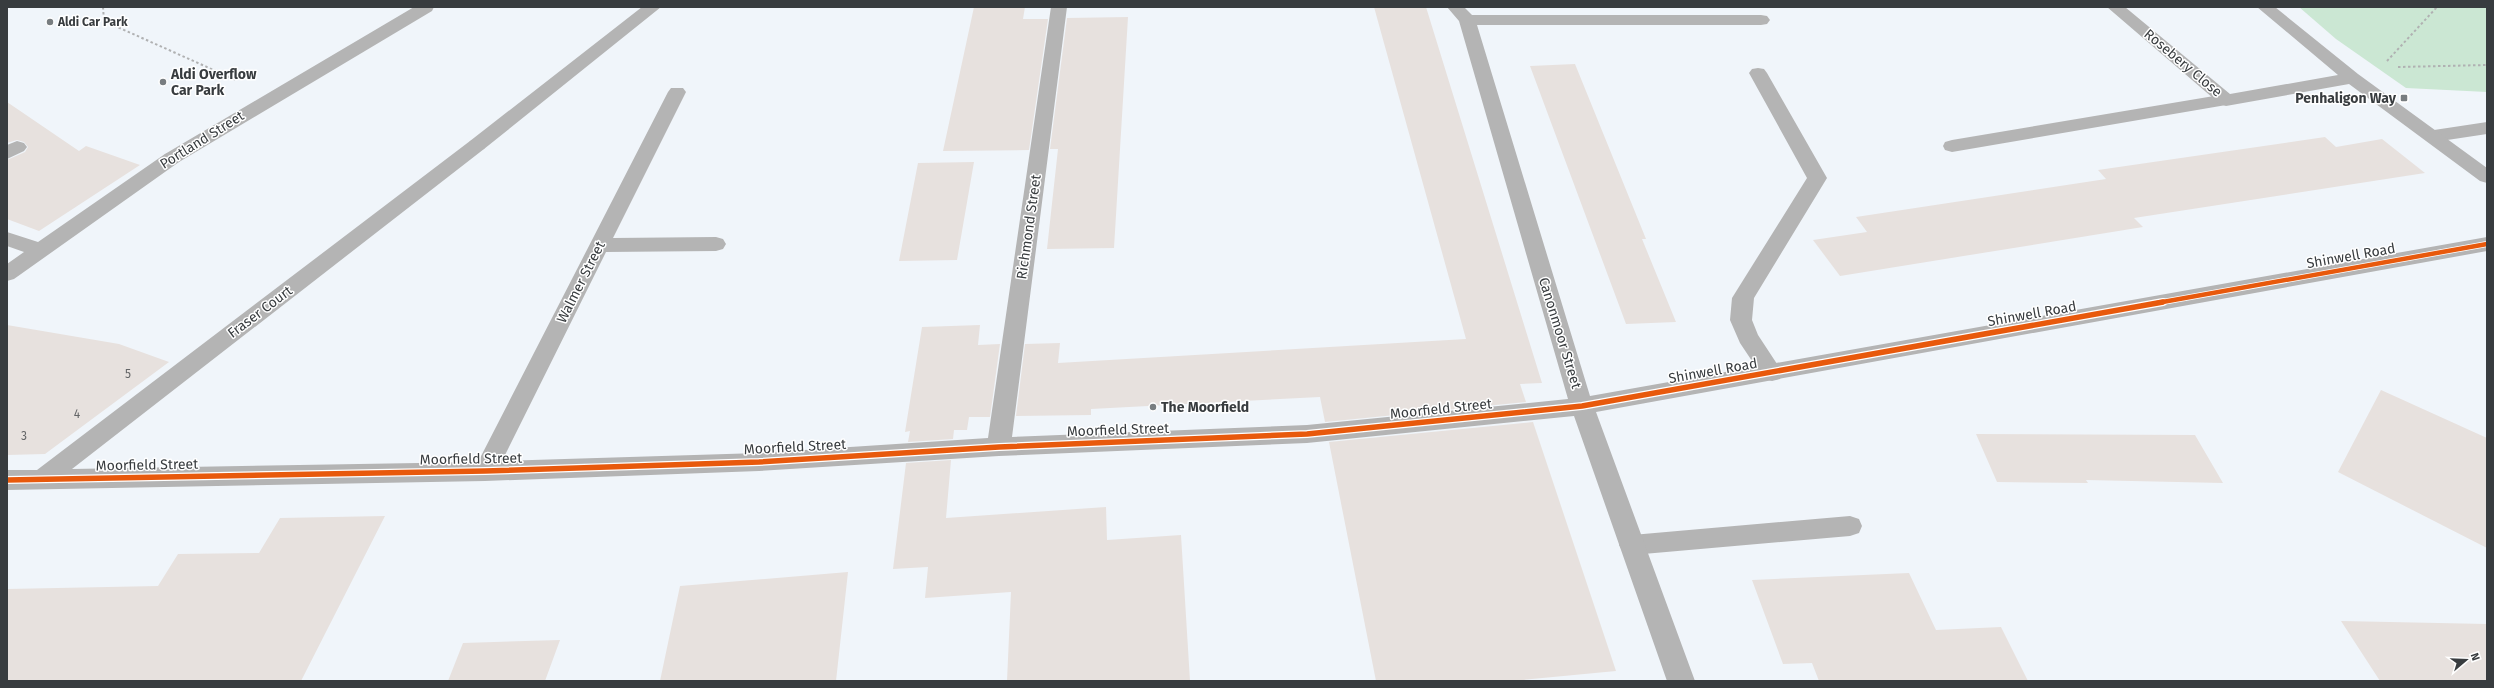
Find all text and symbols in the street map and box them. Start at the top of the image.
place label: Aldi Car Park [57,15,128,29]
marker: Aldi Car Park [45,17,55,27]
street label: Rosebery Close [2141,25,2225,101]
place label: Aldi Overflow Car Park [170,66,257,99]
marker: Aldi Overflow Car Park [158,77,168,87]
place label: Penhaligon Way [2295,90,2397,107]
marker: Penhaligon Way [2399,93,2409,103]
street label: Portland Street [157,107,248,173]
street label: Richmond Street [1013,173,1045,281]
street label: Walmer Street [553,237,609,326]
street label: Shinwell Road [2305,240,2397,272]
street label: Canonmoor Street [1535,275,1585,392]
street label: Fraser Court [224,282,296,342]
street label: Shinwell Road [1986,298,2078,330]
street label: Shinwell Road [1667,355,1759,387]
house number: 5 [125,367,131,381]
street label: Moorfield Street [1389,395,1494,423]
place label: The Moorfield [1161,399,1249,416]
marker: The Moorfield [1148,402,1158,412]
house number: 4 [74,407,81,421]
street label: Moorfield Street [1067,420,1170,440]
house number: 3 [21,429,27,443]
street label: Moorfield Street [743,436,848,458]
street label: Moorfield Street [420,450,523,468]
street label: Moorfield Street [96,456,199,474]
north arrow [2446,640,2486,680]
text: N [2468,651,2482,662]

